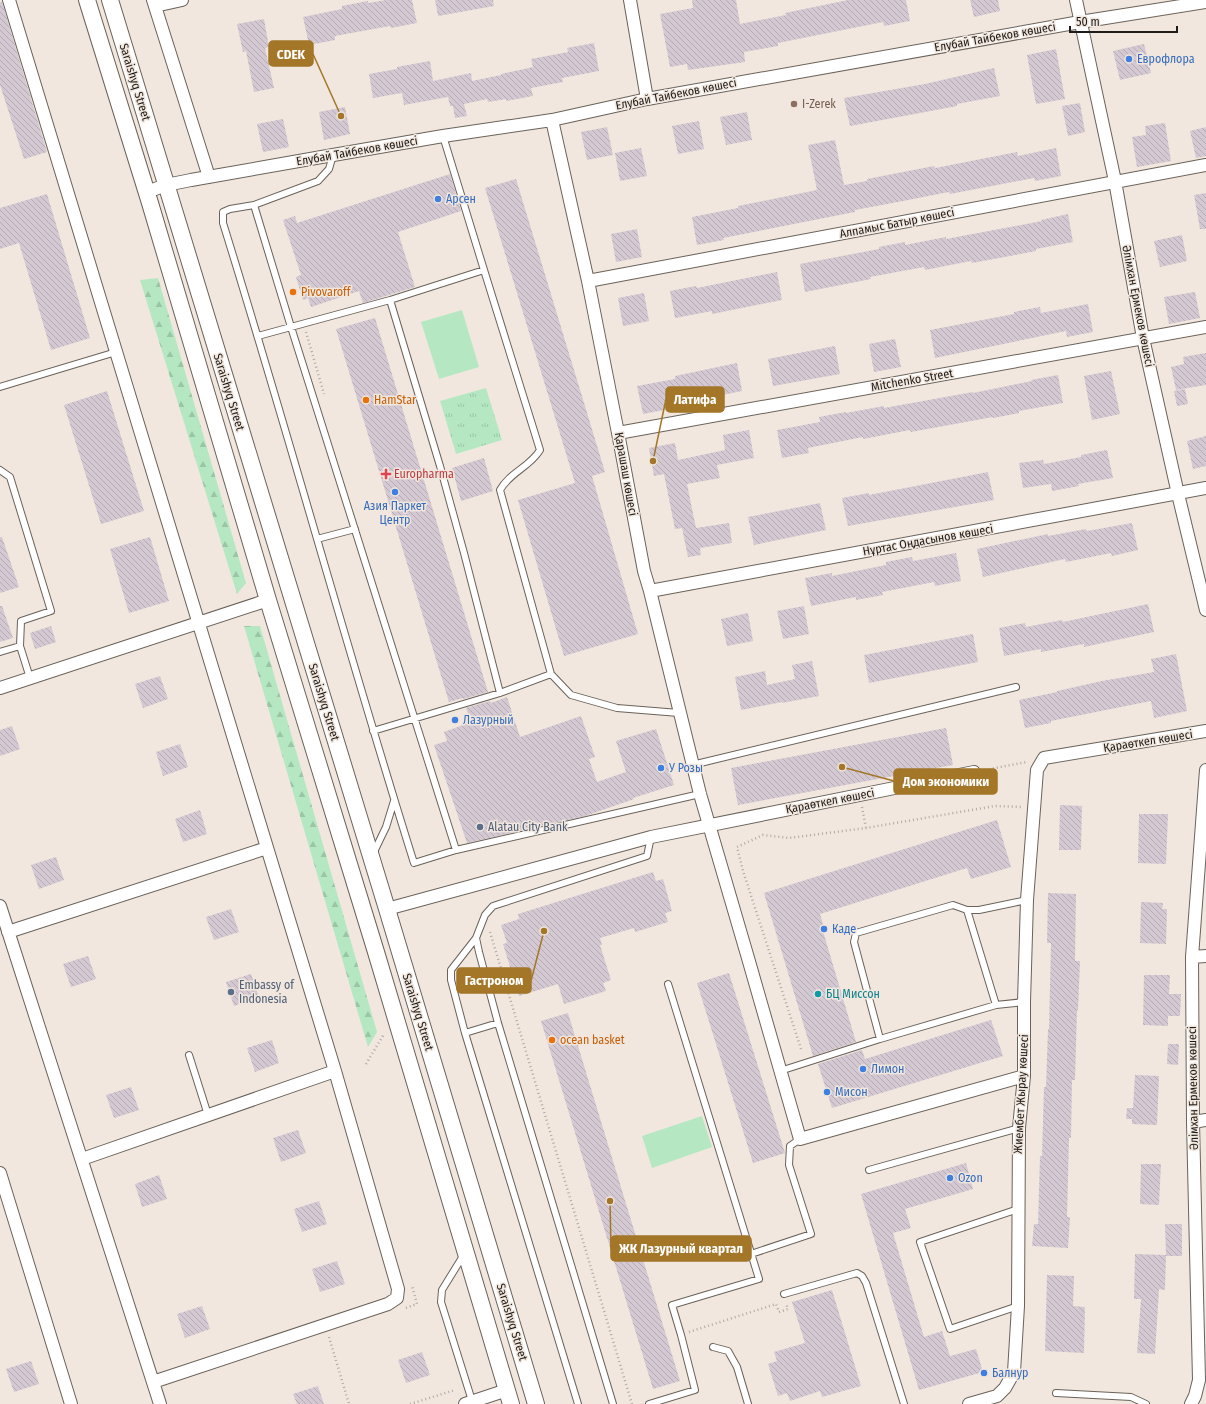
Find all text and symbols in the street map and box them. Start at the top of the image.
scale bar [1070,8,1177,34]
text: 50 m [1076,15,1100,29]
street label: Елубай Тайбеков көшесі [933,19,1057,55]
callout: CDEK [269,41,313,66]
street label: Saraishyq Street [117,42,153,122]
text: CDEK [277,47,306,62]
place label: Еврофлора [1137,52,1195,66]
marker: Еврофлора [1124,54,1134,64]
street label: Елубай Тайбеков көшесі [614,75,738,113]
place label: I-Zerek [802,97,836,111]
marker: I-Zerek [789,99,799,109]
street label: Елубай Тайбеков көшесі [295,133,419,169]
place label: Арсен [446,192,476,206]
marker: Арсен [433,194,443,204]
street label: Алпамыс Батыр көшесі [839,205,955,241]
street label: Әлімхан Ермеков көшесі [1119,244,1157,368]
place label: Pivovaroff [301,285,352,299]
marker: Pivovaroff [288,287,298,297]
street label: Saraishyq Street [211,352,247,432]
street label: Mitchenko Street [870,366,954,394]
callout: Латифа [666,387,724,412]
text: Латифа [674,392,717,407]
place label: HamStar [374,393,417,407]
marker: HamStar [361,395,371,405]
street label: Қарашаш көшесі [612,431,640,517]
place label: Europharma [394,467,454,481]
marker: Europharma [381,469,391,479]
marker: Азия Паркет Центр [390,487,400,497]
place label: Азия Паркет Центр [364,499,426,527]
street label: Нұртас Оңдасынов көшесі [862,522,994,558]
street label: Saraishyq Street [306,662,342,742]
place label: Лазурный [463,713,514,727]
marker: Лазурный [450,715,460,725]
street label: Қараөткел көшесі [1102,727,1194,755]
place label: У Розы [668,761,703,775]
marker: У Розы [656,763,666,773]
callout: Дом экономики [894,769,997,794]
text: Дом экономики [902,774,989,789]
street label: Қараөткел көшесі [784,786,876,816]
place label: Alatau City Bank [488,820,568,834]
marker: Alatau City Bank [475,822,485,832]
place label: Каде [832,922,856,936]
marker: Каде [819,924,829,934]
callout: Гастроном [457,968,531,993]
street label: Saraishyq Street [400,972,436,1052]
text: Гастроном [465,973,523,988]
place label: Embassy of Indonesia [239,978,295,1006]
marker: Embassy of Indonesia [226,987,236,997]
place label: БЦ Миссон [826,987,880,1001]
marker: БЦ Миссон [813,989,823,999]
street label: Әлімхан Ермеков көшесі [1185,1026,1201,1150]
place label: ocean basket [560,1033,625,1047]
street label: Жиембет Жырау көшесі [1011,1034,1031,1154]
marker: ocean basket [547,1035,557,1045]
place label: Лимон [871,1062,905,1076]
marker: Лимон [858,1064,868,1074]
place label: Мисон [835,1085,868,1099]
marker: Мисон [822,1087,832,1097]
place label: Ozon [958,1171,983,1185]
marker: Ozon [945,1173,955,1183]
callout: ЖК Лазурный квартал [611,1236,751,1261]
text: ЖК Лазурный квартал [618,1241,743,1256]
street label: Saraishyq Street [494,1282,530,1362]
place label: Балнур [992,1366,1028,1380]
marker: Балнур [979,1368,989,1378]

